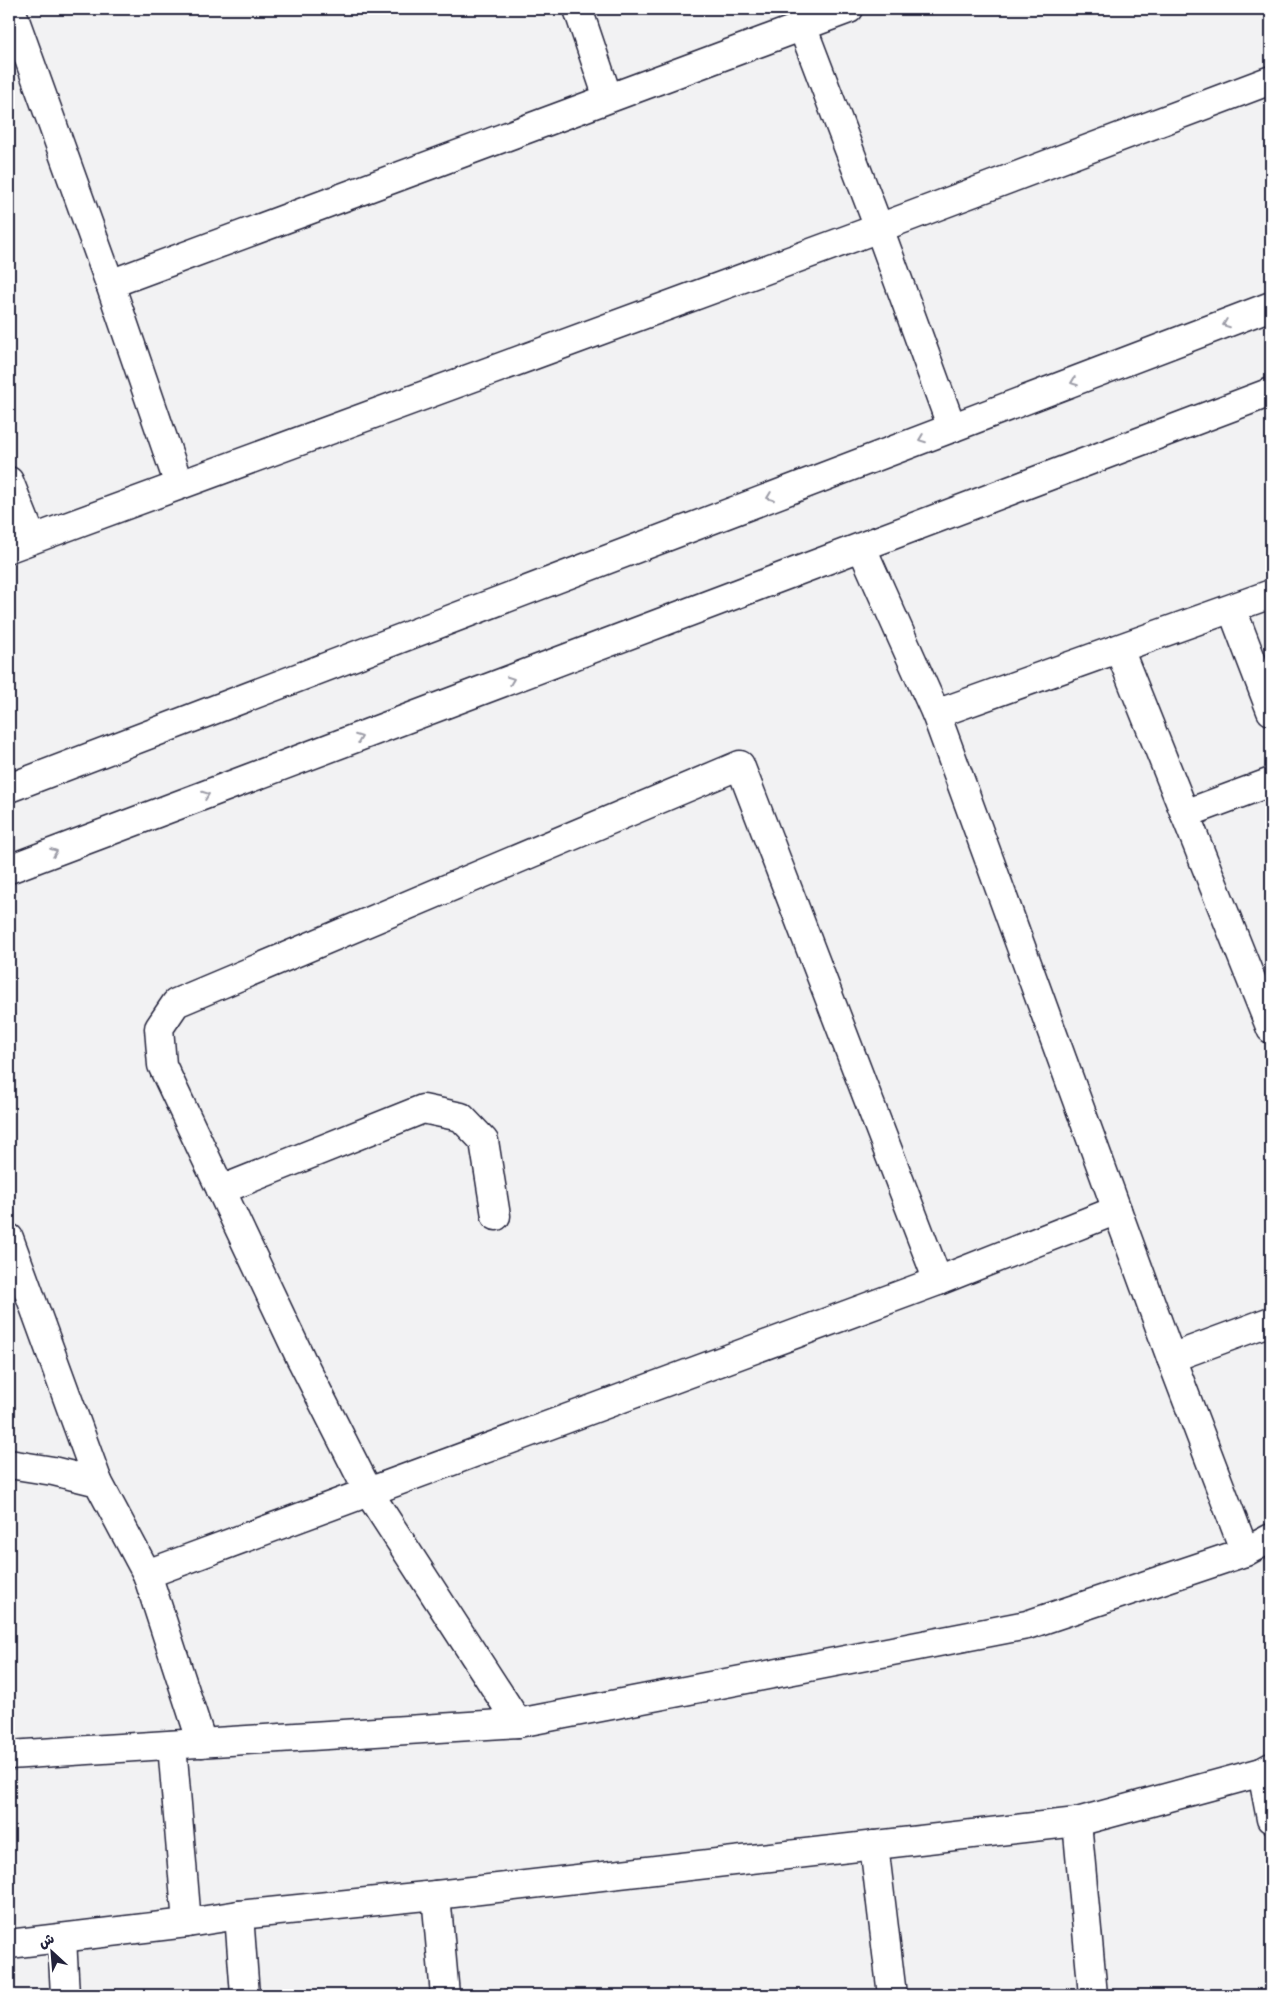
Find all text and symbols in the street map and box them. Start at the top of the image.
one-way arrow [1222,318,1231,328]
one-way arrow [1070,375,1079,386]
one-way arrow [918,433,927,444]
one-way arrow [766,491,775,502]
one-way arrow [506,676,514,686]
one-way arrow [354,733,362,743]
one-way arrow [202,791,210,801]
one-way arrow [50,848,58,858]
north arrow [28,1926,78,1976]
text: ش [36,1930,57,1952]

